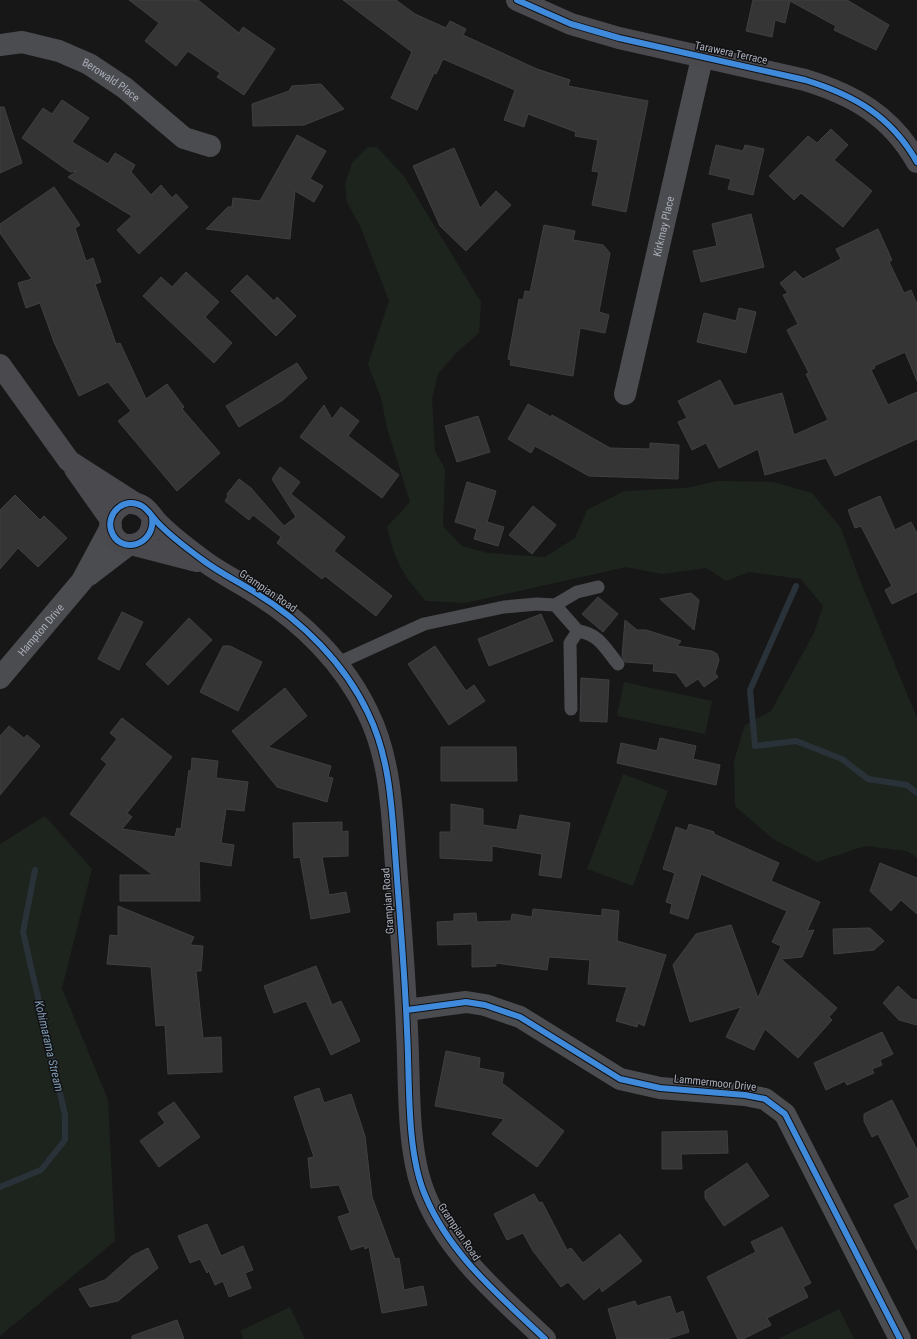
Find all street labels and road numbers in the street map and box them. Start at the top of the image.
street label: Tarawera Terrace [693,39,769,67]
street label: Berowald Place [80,55,142,104]
street label: Kirkmay Place [650,195,677,258]
street label: Grampian Road [237,567,299,615]
street label: Hampton Drive [15,601,66,659]
street label: Grampian Road [379,867,397,935]
street label: Lammermoor Drive [673,1072,757,1094]
street label: Grampian Road [435,1201,483,1263]

